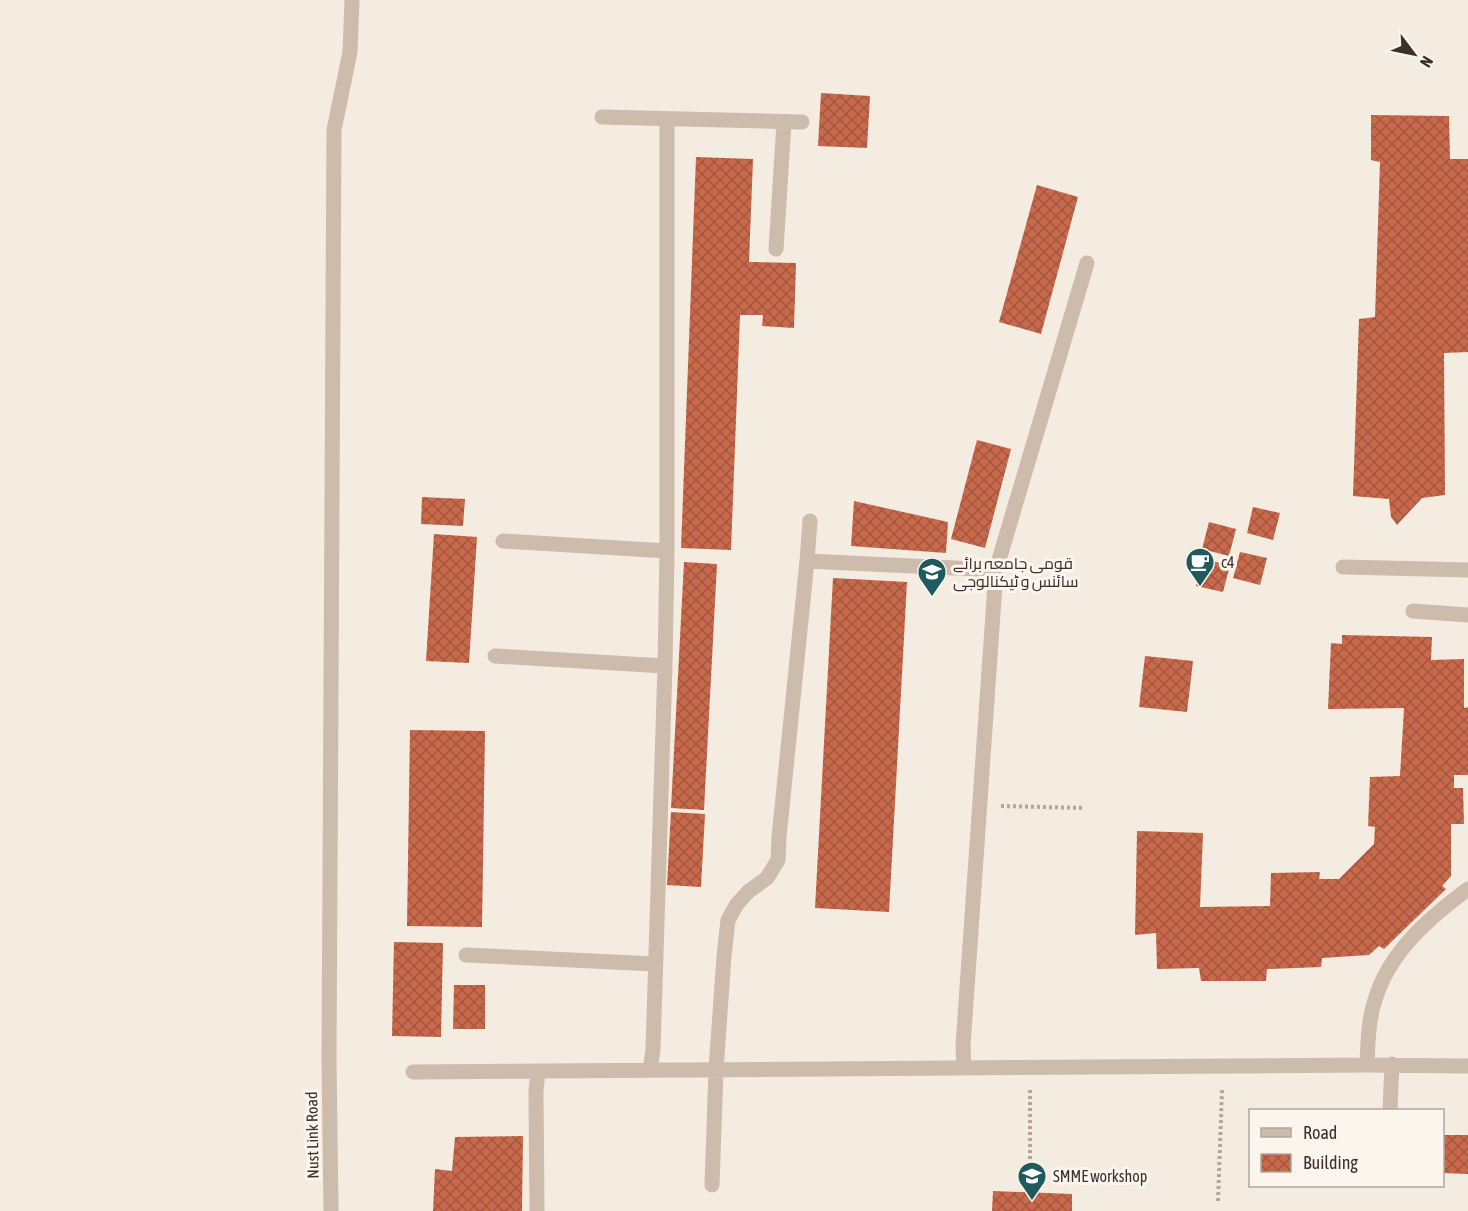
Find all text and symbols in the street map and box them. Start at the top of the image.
north arrow [1384,24,1444,84]
text: N [1417,53,1437,71]
cafe icon: c4 [1184,546,1216,588]
place label: c4 [1221,553,1234,571]
place label: قومی جامعہ برائے سائنس و ٹیکنالوجی [953,554,1079,592]
school or university icon: قومی جامعہ برائے سائنس و ٹیکنالوجی [916,556,948,598]
street label: Nust Link Road [302,1091,322,1179]
legend [1249,1109,1444,1187]
text: Road [1303,1122,1337,1143]
text: Building [1303,1152,1358,1173]
school or university icon: SMME workshop [1016,1160,1048,1202]
place label: SMME workshop [1053,1167,1147,1186]

